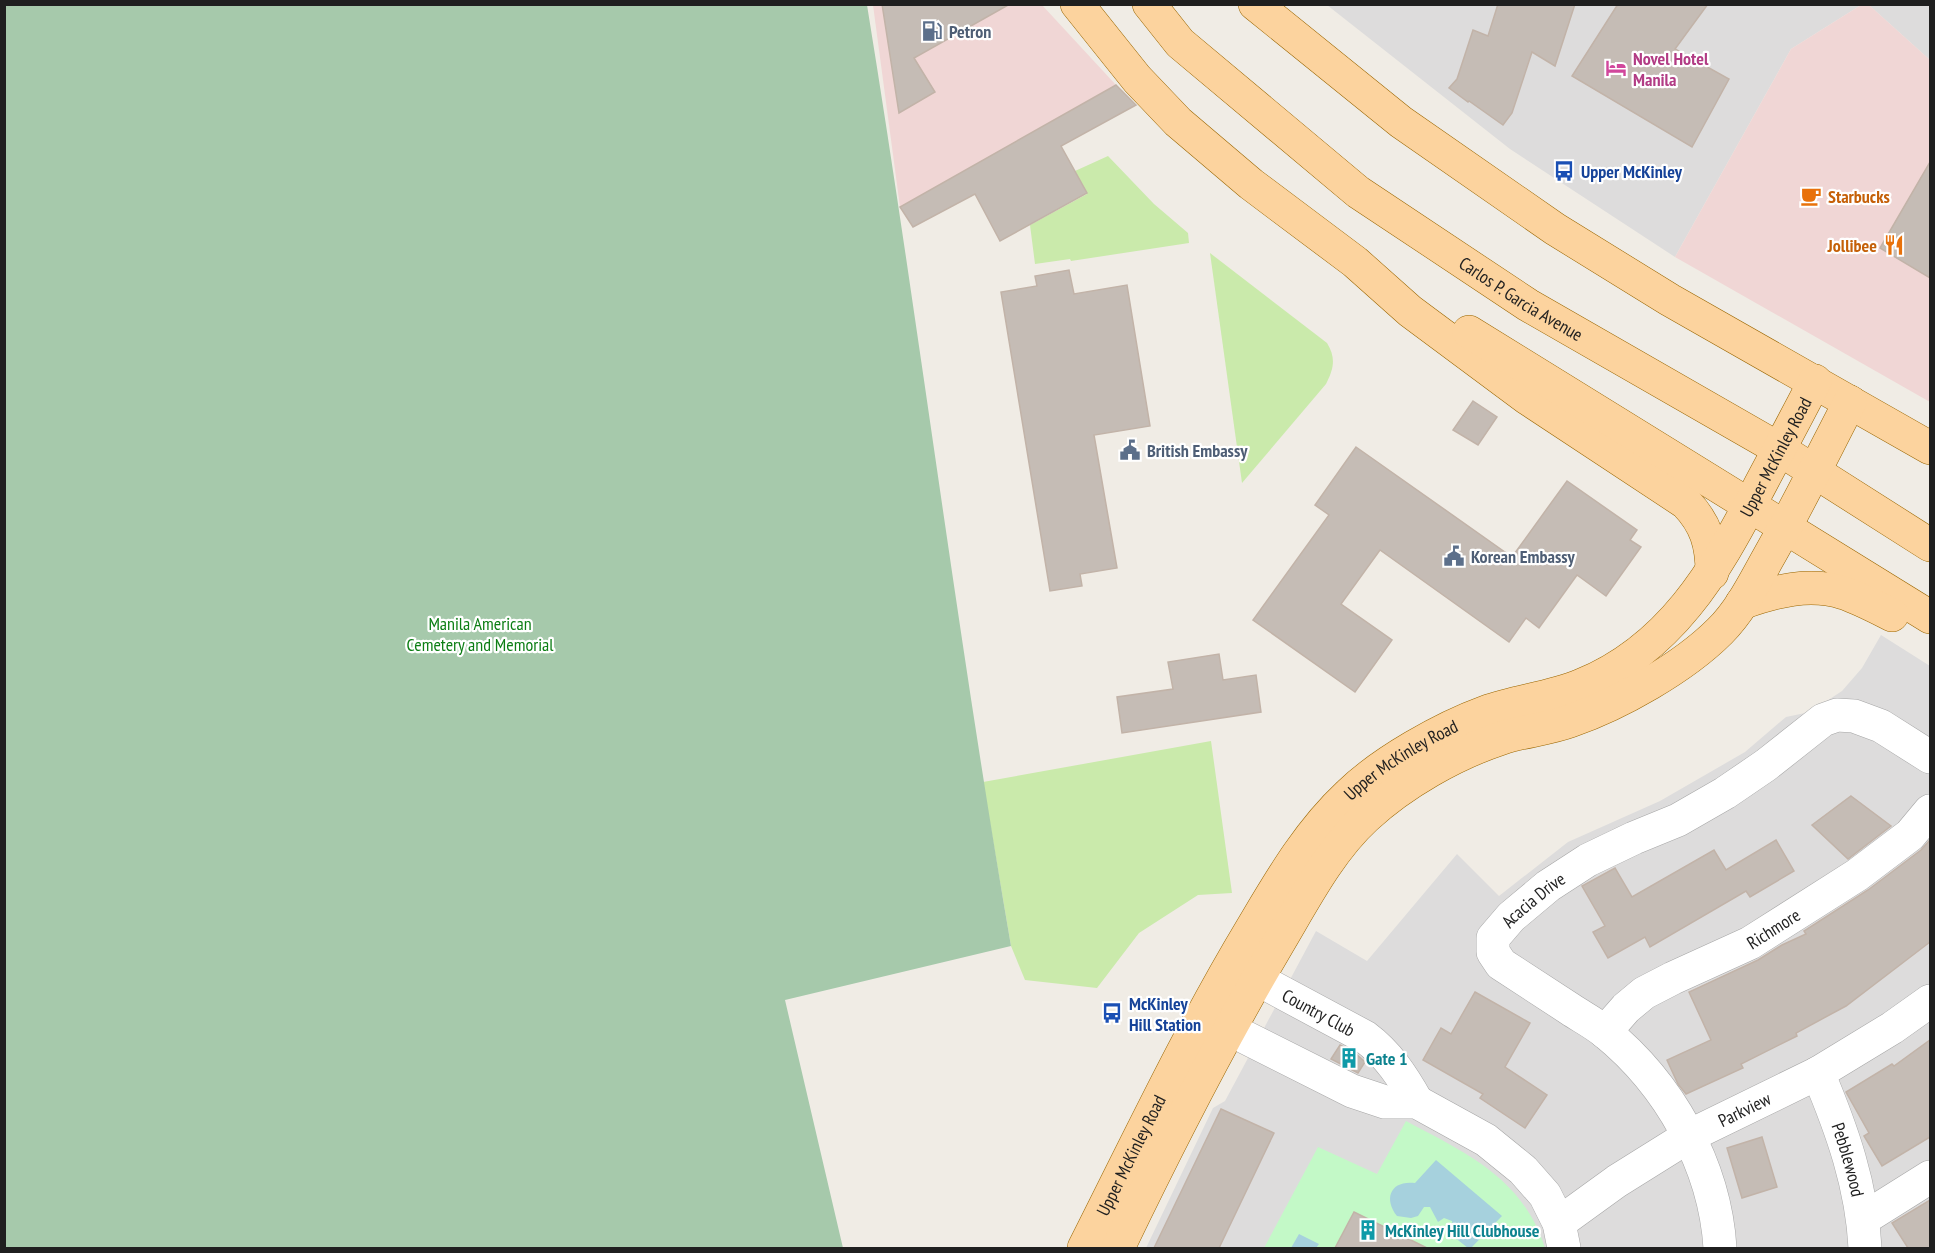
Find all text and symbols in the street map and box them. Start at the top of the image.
fuel station icon: Petron [920,19,944,43]
place label: Petron [949,20,991,43]
place label: Novel Hotel Manila [1633,47,1709,91]
hotel icon: Novel Hotel Manila [1604,56,1628,80]
bus stop icon: Upper McKinley [1552,159,1576,183]
place label: Upper McKinley [1581,160,1683,183]
cafe icon: Starbucks [1799,184,1823,208]
place label: Starbucks [1828,185,1890,208]
restaurant icon: Jollibee [1882,233,1906,257]
place label: Jollibee [1827,234,1877,257]
street label: Carlos P. Garcia Avenue [1455,251,1587,346]
street label: Upper McKinley Road [1734,393,1816,521]
public building icon: British Embassy [1118,438,1142,462]
place label: British Embassy [1147,439,1248,462]
public building icon: Korean Embassy [1442,544,1466,568]
place label: Korean Embassy [1471,545,1575,568]
park label: Manila American Cemetery and Memorial [407,612,554,656]
street label: Upper McKinley Road [1338,714,1461,805]
street label: Acacia Drive [1496,867,1569,932]
street label: Richmore [1742,903,1804,954]
street label: Country Club [1278,983,1359,1041]
place label: McKinley Hill Station [1129,992,1201,1036]
bus stop icon: McKinley Hill Station [1100,1001,1124,1025]
building icon: Gate 1 [1337,1046,1361,1070]
place label: Gate 1 [1366,1047,1408,1070]
street label: Parkview [1714,1086,1775,1132]
street label: Upper McKinley Road [1091,1091,1170,1219]
street label: Pebblewood [1827,1119,1870,1199]
building icon: McKinley Hill Clubhouse [1356,1218,1380,1242]
place label: McKinley Hill Clubhouse [1385,1219,1540,1242]

